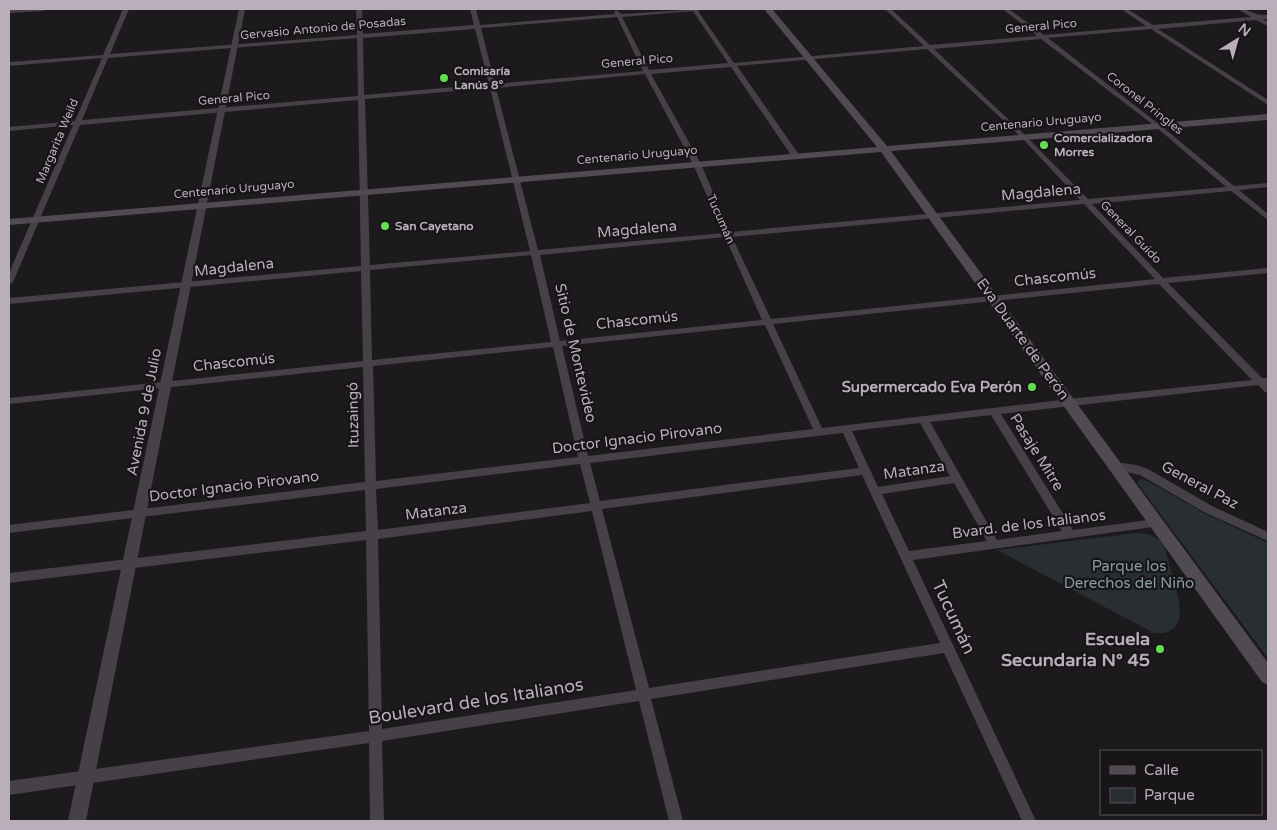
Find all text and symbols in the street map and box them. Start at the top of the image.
street label: Gervasio Antonio de Posadas [239,14,407,42]
north arrow [1212,15,1262,65]
street label: General Pico [1005,16,1077,36]
text: N [1235,20,1254,40]
street label: General Pico [601,51,673,71]
place label: Comisaría Lanús 8° [454,64,511,92]
street label: Coronel Pringles [1104,69,1186,137]
marker: Comisaría Lanús 8° [438,72,450,84]
street label: General Pico [198,88,270,108]
street label: Margarita Weild [33,96,81,186]
street label: Centenario Uruguayo [980,110,1102,134]
place label: Comercializadora Morres [1054,131,1153,159]
marker: Comercializadora Morres [1038,139,1050,151]
street label: Centenario Uruguayo [576,143,698,167]
street label: Centenario Uruguayo [173,177,295,201]
street label: Magdalena [1000,180,1082,204]
street label: Tucumán [704,192,738,246]
street label: General Guido [1098,198,1164,266]
street label: Magdalena [596,217,678,241]
place label: San Cayetano [395,219,474,234]
marker: San Cayetano [379,220,391,232]
street label: Magdalena [193,254,275,280]
street label: Chascomús [1013,264,1097,290]
street label: Eva Duarte de Perón [973,275,1073,403]
street label: Sitio de Montevideo [551,282,601,424]
street label: Chascomús [595,307,679,333]
street label: Avenida 9 de Julio [123,347,165,477]
street label: Chascomús [192,349,276,375]
place label: Supermercado Eva Perón [842,378,1022,397]
marker: Supermercado Eva Perón [1026,381,1038,393]
street label: Ituzaingó [343,382,363,448]
street label: Pasaje Mitre [1006,410,1068,494]
street label: Doctor Ignacio Pirovano [551,419,723,457]
street label: Matanza [882,457,946,483]
street label: General Paz [1158,457,1242,513]
street label: Doctor Ignacio Pirovano [148,467,320,505]
street label: Matanza [404,498,468,524]
street label: Bvard. de los Italianos [951,506,1107,542]
park label: Parque los Derechos del Niño [1064,557,1194,592]
street label: Tucumán [927,577,981,657]
place label: Escuela Secundaria N° 45 [1001,628,1150,671]
marker: Escuela Secundaria N° 45 [1154,643,1166,655]
street label: Boulevard de los Italianos [367,673,585,729]
legend [1100,750,1262,815]
text: Calle [1144,761,1179,779]
text: Parque [1144,786,1195,804]

